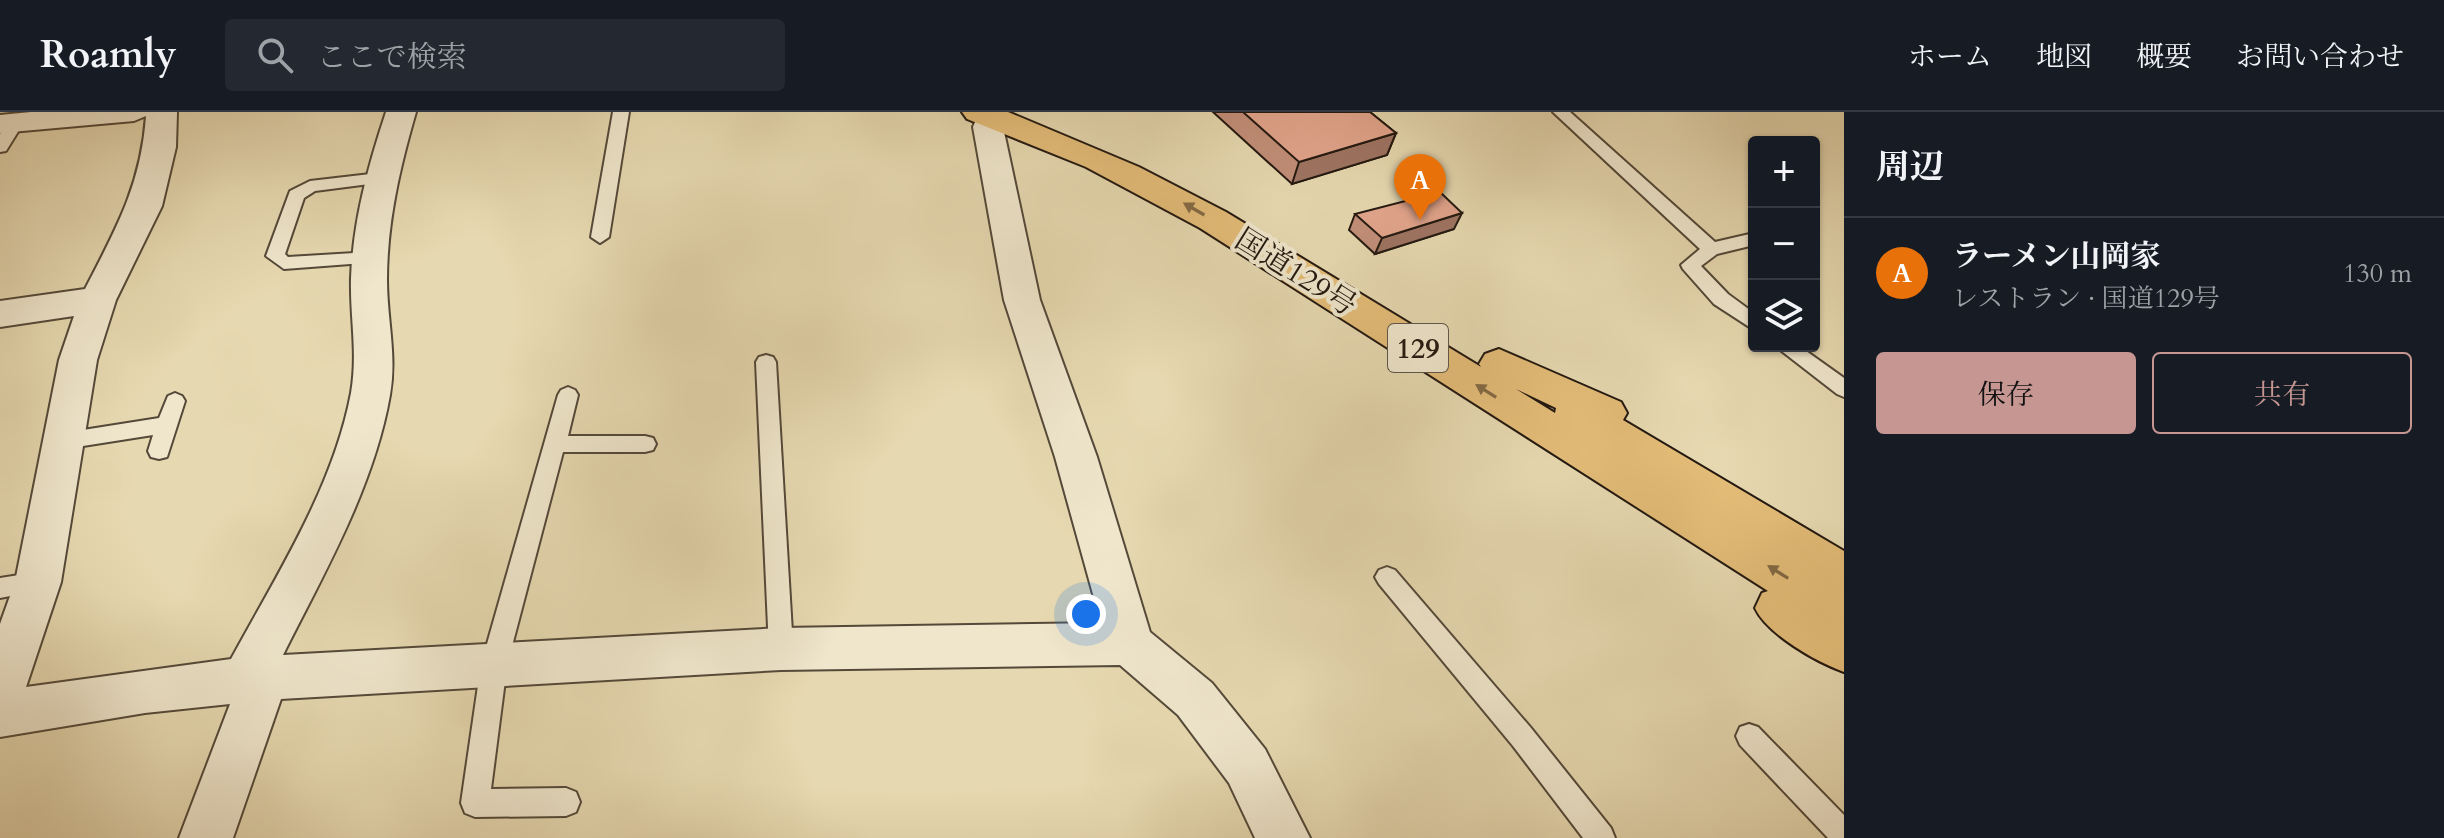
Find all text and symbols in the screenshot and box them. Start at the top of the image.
search box [225,19,785,91]
text: Roamly [40,29,177,81]
icon: search [253,33,297,77]
text: ここで検索 [317,37,467,78]
text: ホーム [1908,38,1992,76]
text: 地図 [2036,38,2092,76]
text: 概要 [2136,38,2192,76]
text: お問い合わせ [2236,38,2404,76]
map controls [1748,136,1820,352]
button: + [1748,136,1820,208]
text: 周辺 [1876,144,1944,190]
pin: A [1394,154,1446,220]
one-way arrow [1183,202,1205,216]
button: − [1748,208,1820,280]
street label: 国道129号 [1227,219,1364,326]
text: ラーメン山岡家 [1952,236,2161,277]
text: A [1892,256,1912,291]
text: 130 m [2343,256,2412,291]
button: layers [1748,280,1820,352]
text: レストラン · 国道129号 [1952,281,2220,316]
road number: 129 [1388,324,1448,372]
button: 保存 [1876,352,2136,434]
button: 共有 [2152,352,2412,434]
one-way arrow [1475,384,1497,398]
one-way arrow [1767,566,1789,580]
your location [1066,594,1106,634]

